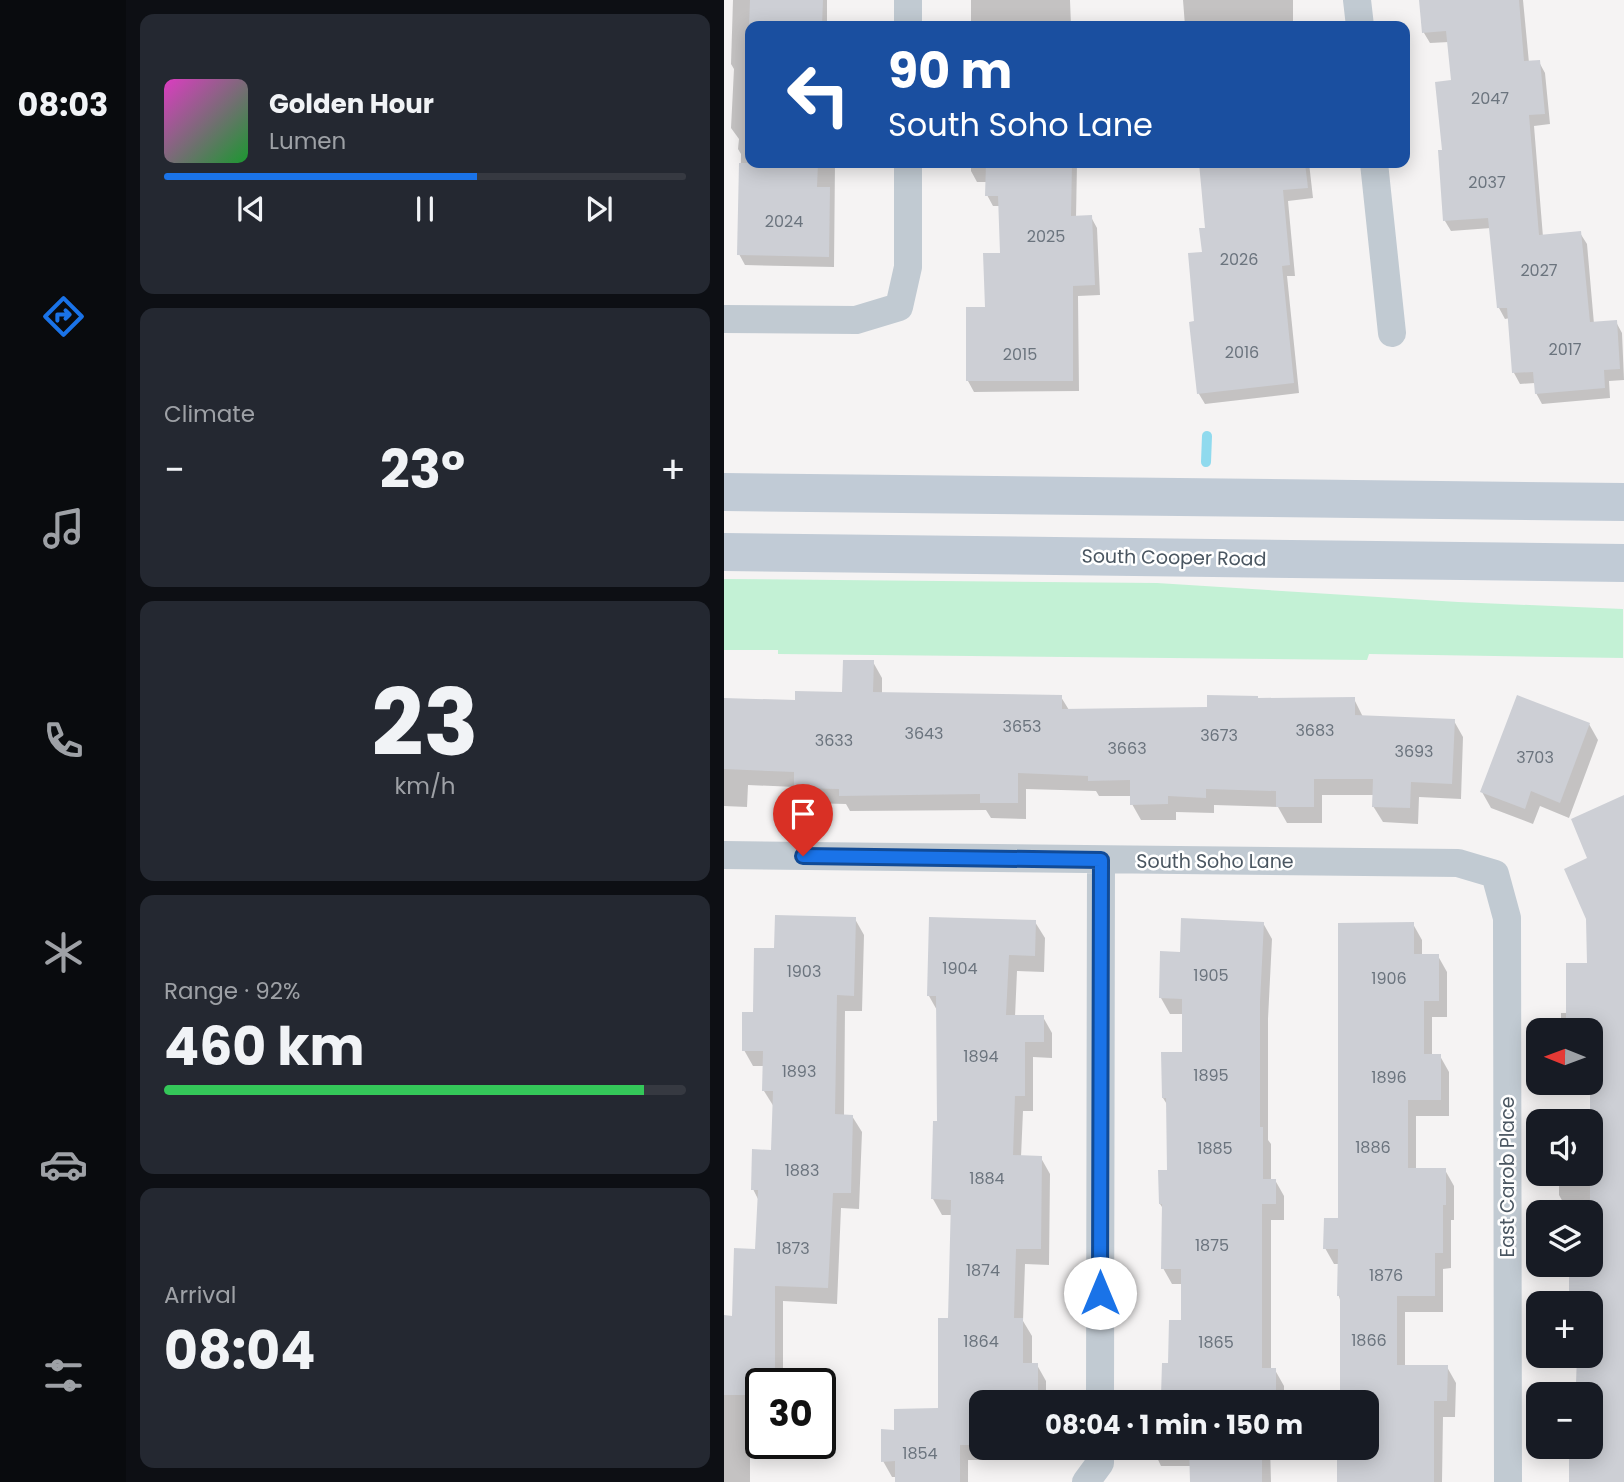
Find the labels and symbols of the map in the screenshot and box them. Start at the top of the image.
house number: 2047 [1471,87,1509,110]
house number: 2037 [1468,171,1506,194]
house number: 2024 [765,210,803,233]
house number: 2025 [1027,225,1065,248]
house number: 2026 [1220,248,1258,271]
house number: 2027 [1520,259,1558,282]
house number: 2017 [1548,338,1582,361]
house number: 2016 [1225,341,1259,364]
house number: 2015 [1003,343,1037,366]
street label: South Cooper Road [1081,542,1267,573]
house number: 3653 [1002,715,1042,738]
house number: 3683 [1295,719,1335,742]
house number: 3643 [904,722,944,745]
house number: 3673 [1200,724,1238,747]
house number: 3633 [815,729,853,752]
house number: 3663 [1107,737,1147,760]
house number: 3693 [1394,740,1434,763]
house number: 3703 [1516,746,1554,769]
pin [773,784,833,856]
street label: South Soho Lane [1136,848,1294,875]
house number: 1904 [942,957,978,980]
house number: 1903 [787,960,821,983]
house number: 1905 [1193,964,1229,987]
house number: 1906 [1371,967,1407,990]
north arrow [1526,1018,1602,1096]
house number: 1894 [963,1045,999,1068]
house number: 1893 [782,1060,816,1083]
house number: 1895 [1193,1064,1229,1087]
house number: 1896 [1371,1066,1407,1089]
street label: East Carob Place [1494,1096,1521,1258]
house number: 1886 [1355,1136,1391,1159]
house number: 1885 [1197,1137,1233,1160]
house number: 1883 [785,1159,819,1182]
house number: 1884 [969,1167,1005,1190]
house number: 1875 [1195,1234,1229,1257]
house number: 1873 [776,1237,810,1260]
position arrow [1063,1256,1137,1330]
house number: 1874 [966,1259,1000,1282]
house number: 1876 [1369,1264,1403,1287]
house number: 1866 [1351,1329,1387,1352]
house number: 1864 [963,1330,999,1353]
house number: 1865 [1198,1331,1234,1354]
speed limit sign: 30 [745,1368,836,1459]
house number: 1854 [902,1442,938,1465]

